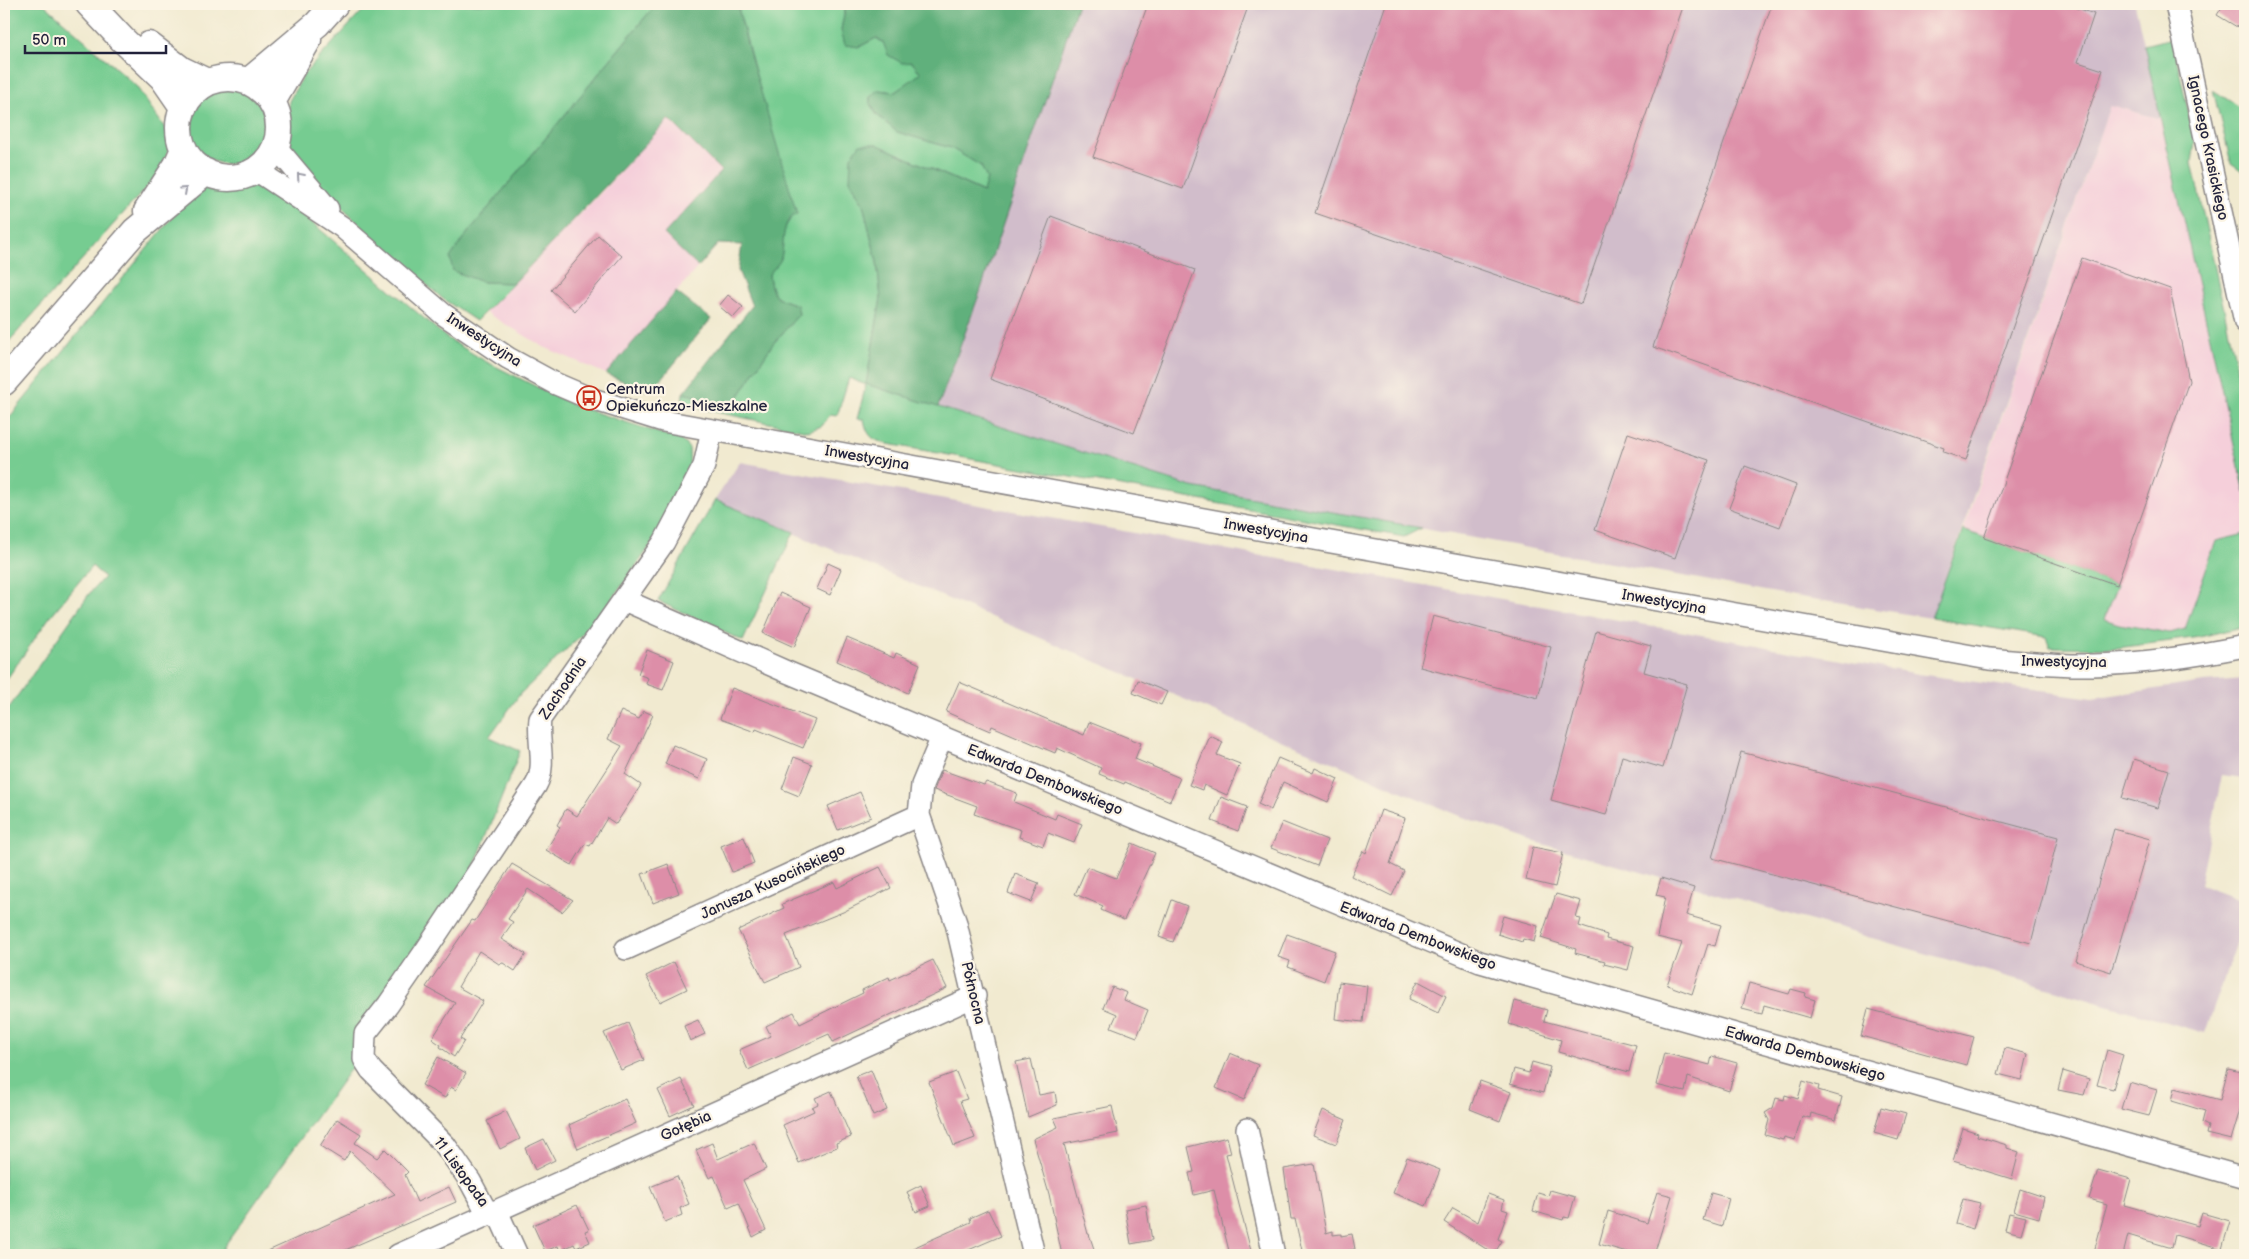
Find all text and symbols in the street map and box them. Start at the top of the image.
scale bar [25,22,166,54]
text: 50 m [32,31,66,50]
street label: Ignacego Krasickiego [2183,74,2233,222]
one-way arrow [296,173,305,182]
one-way arrow [178,187,187,196]
street label: Inwestycyjna [443,309,525,371]
place label: Centrum Opiekuńczo-Mieszkalne [606,380,768,416]
bus stop icon: Centrum Opiekuńczo-Mieszkalne [576,385,602,411]
street label: Inwestycyjna [823,441,911,475]
street label: Inwestycyjna [1222,514,1310,548]
street label: Inwestycyjna [1620,585,1708,619]
street label: Inwestycyjna [2021,652,2107,672]
street label: Zachodnia [535,653,591,724]
street label: Edwarda Dembowskiego [964,740,1126,820]
street label: Janusza Kusocińskiego [698,840,848,924]
street label: Edwarda Dembowskiego [1337,897,1499,975]
street label: Północna [957,960,989,1026]
street label: Edwarda Dembowskiego [1723,1022,1887,1086]
street label: Gołębia [658,1106,714,1146]
street label: 11 Listopada [429,1133,493,1211]

